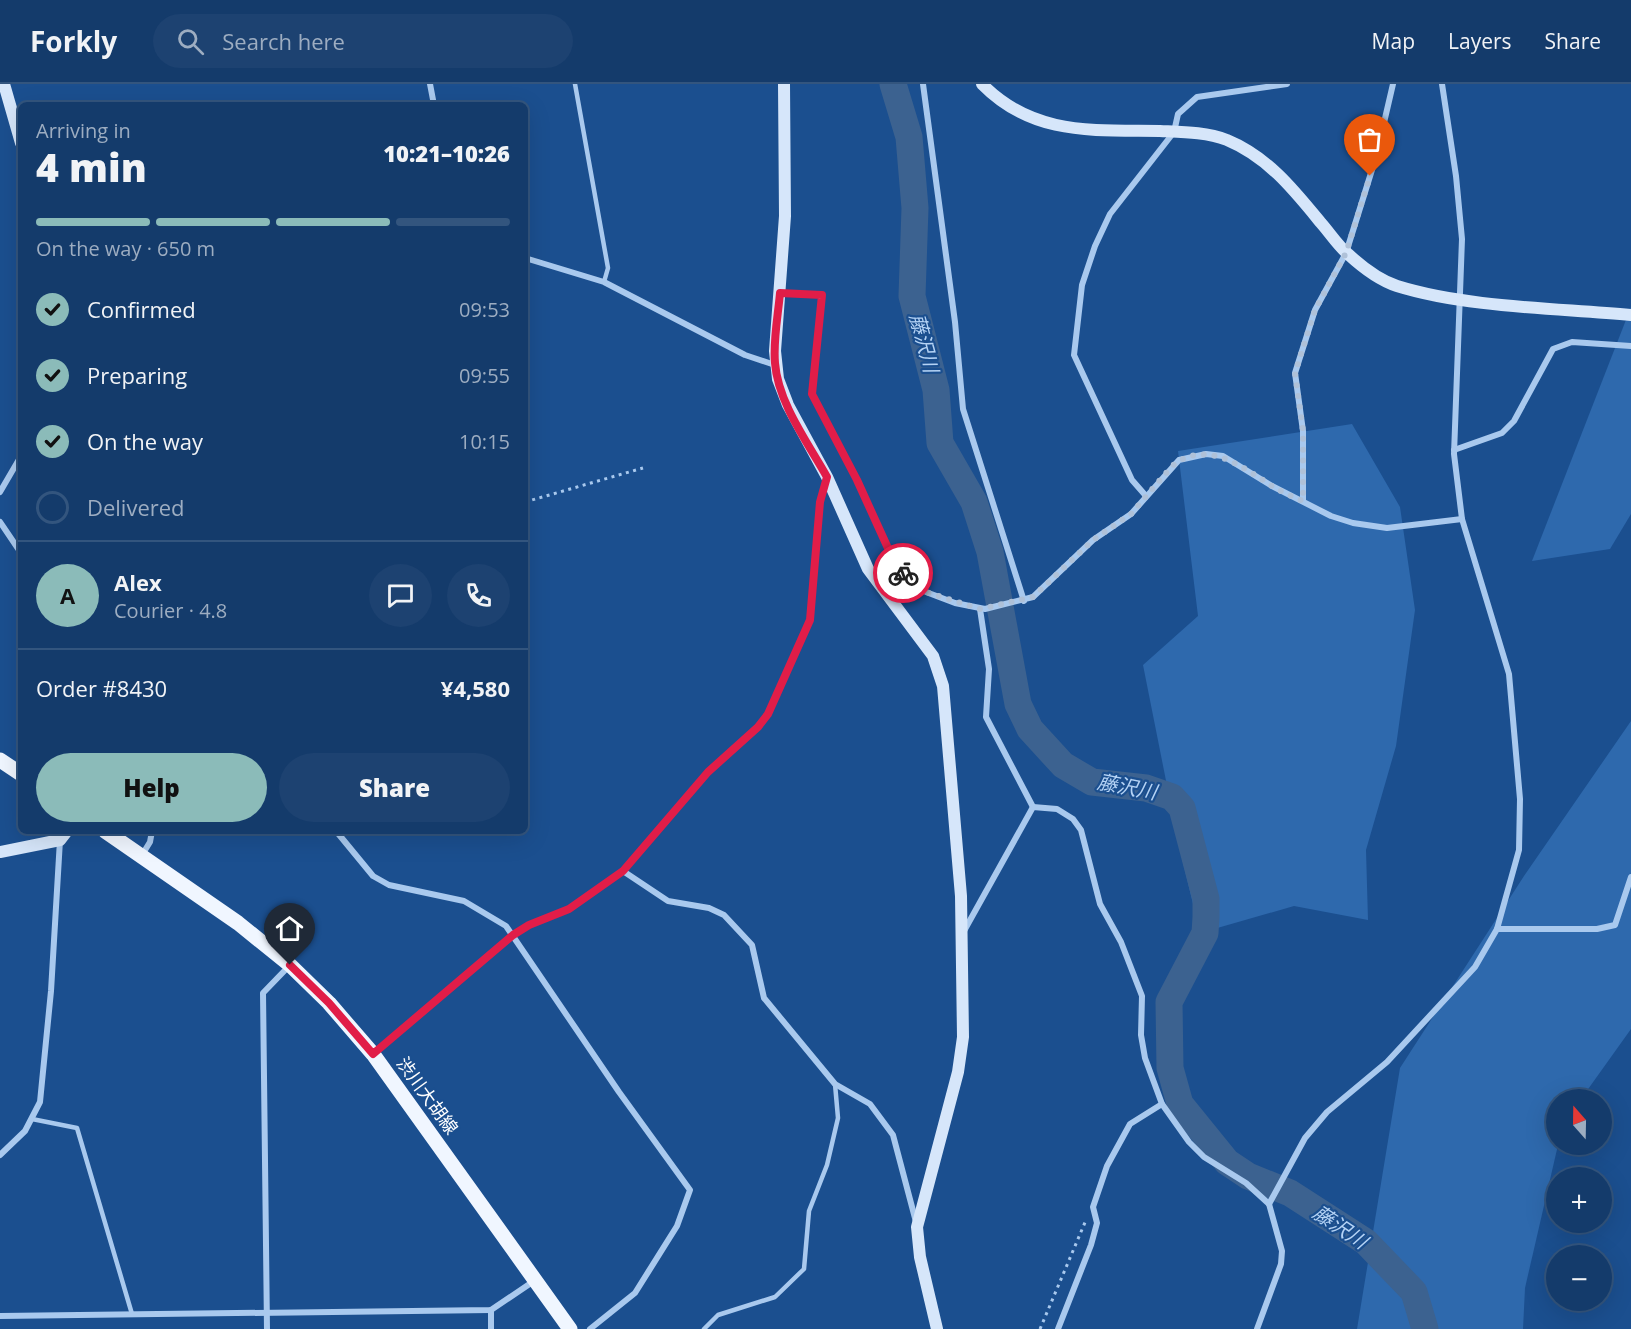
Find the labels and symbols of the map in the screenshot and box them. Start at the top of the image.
pin [1344,114,1395,176]
water label: 藤沢川 [904,310,946,377]
courier [873,543,933,603]
water label: 藤沢川 [1095,768,1161,806]
pin [264,903,315,965]
street label: 渋川大胡線 [392,1052,464,1139]
north arrow [1546,1089,1612,1155]
water label: 藤沢川 [1308,1199,1374,1256]

